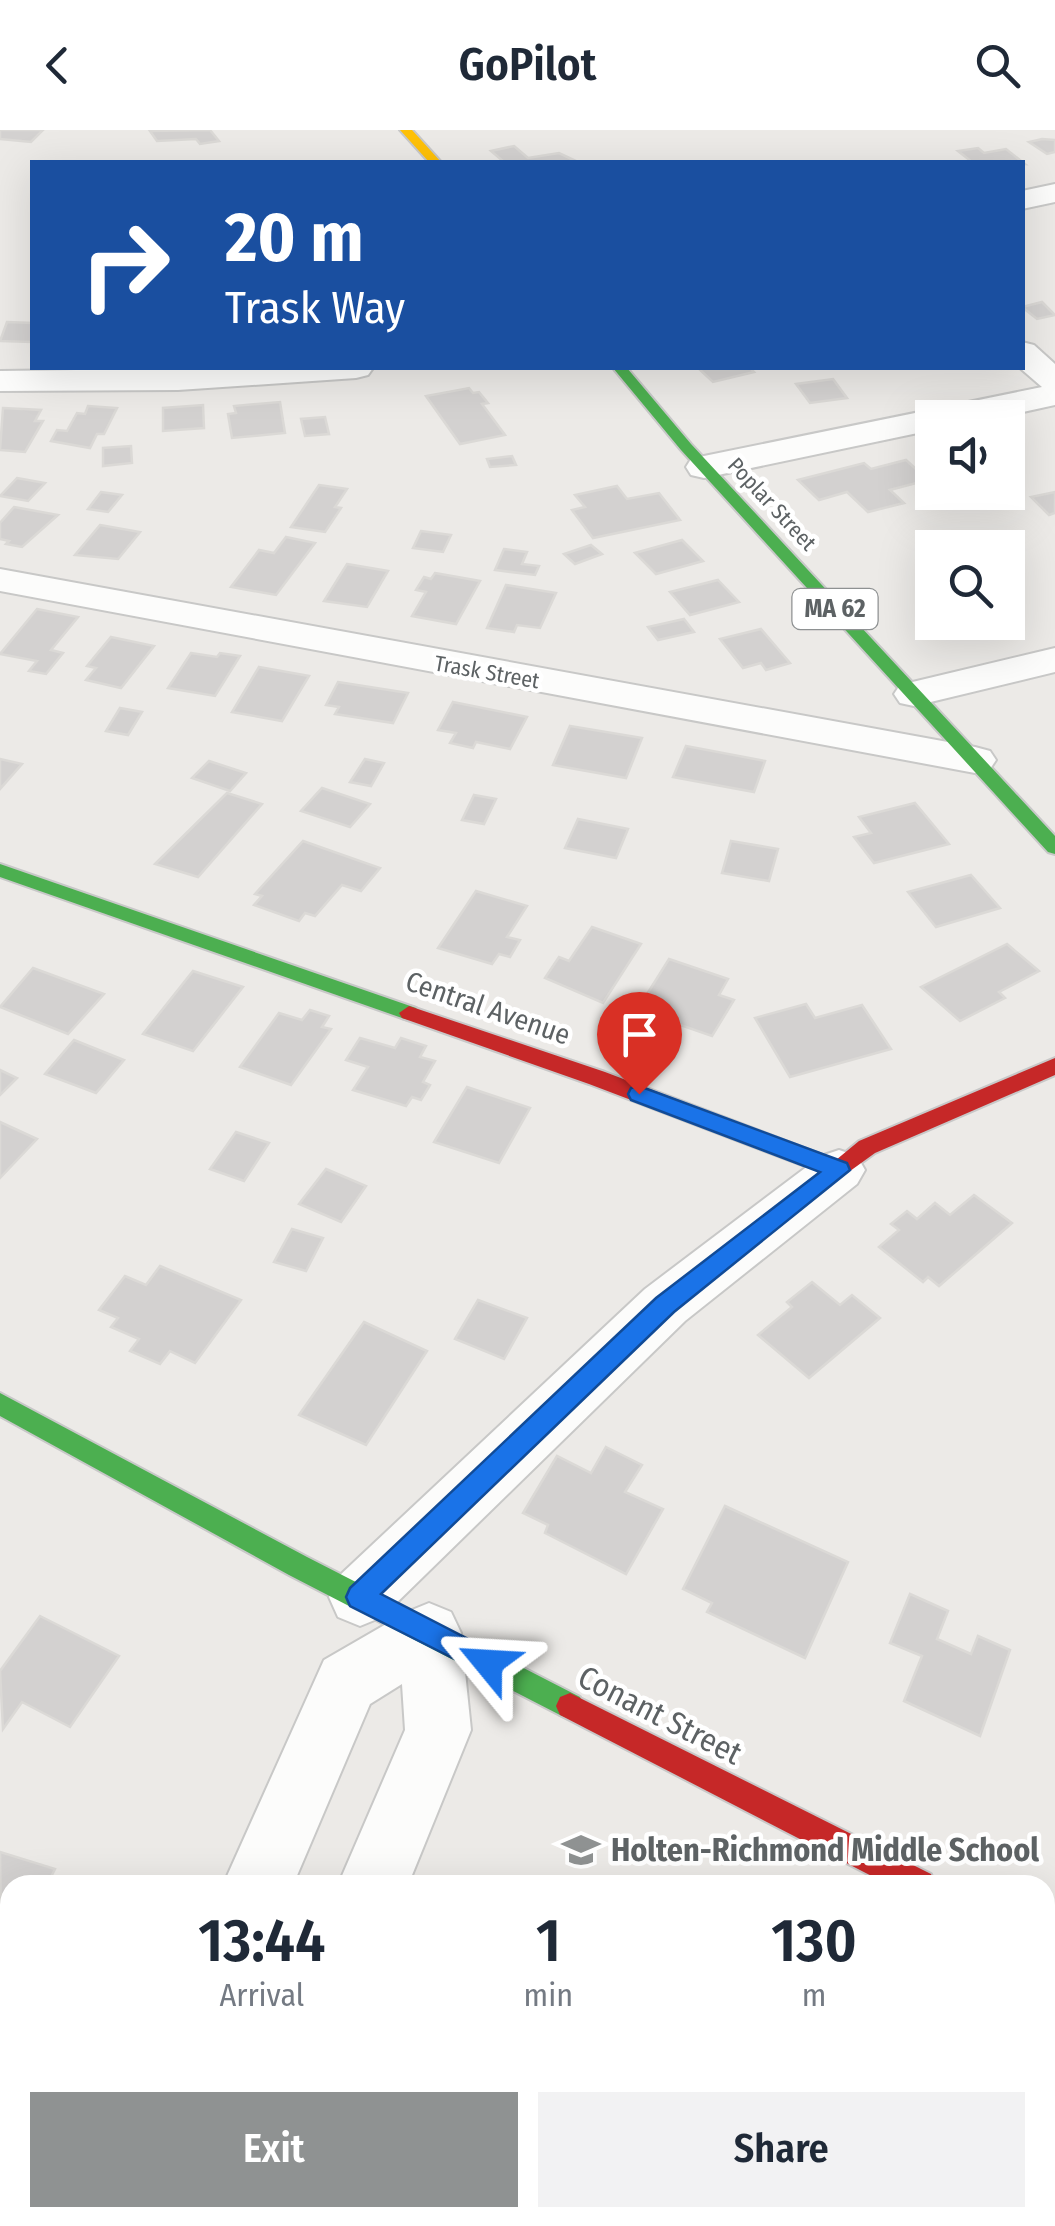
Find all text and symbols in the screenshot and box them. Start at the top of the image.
icon: back [30,38,85,93]
text: GoPilot [459,38,596,92]
icon: search [970,38,1025,93]
text: 20 m [225,196,364,280]
icon: right [60,200,190,330]
text: Trask Way [225,281,405,335]
map controls [915,400,1025,640]
button: sound [915,400,1025,510]
street label: Poplar Street [722,452,823,557]
button: search [915,530,1025,640]
road number: MA 62 [792,589,878,629]
street label: Trask Street [432,649,542,695]
street label: Central Avenue [401,964,575,1052]
pin [597,992,682,1095]
icon: arrive [612,1007,667,1062]
position arrow [436,1611,540,1715]
street label: Conant Street [572,1658,749,1773]
school or university icon: Holten-Richmond Middle School [560,1829,602,1871]
place label: Holten-Richmond Middle School [611,1831,1039,1869]
text: 13:44 [198,1905,325,1977]
text: 1 [536,1905,561,1977]
text: 130 [771,1905,857,1977]
text: Arrival [219,1976,304,2014]
text: min [524,1976,573,2014]
text: m [802,1976,826,2014]
button: Exit [30,2092,518,2207]
button: Share [538,2092,1025,2207]

